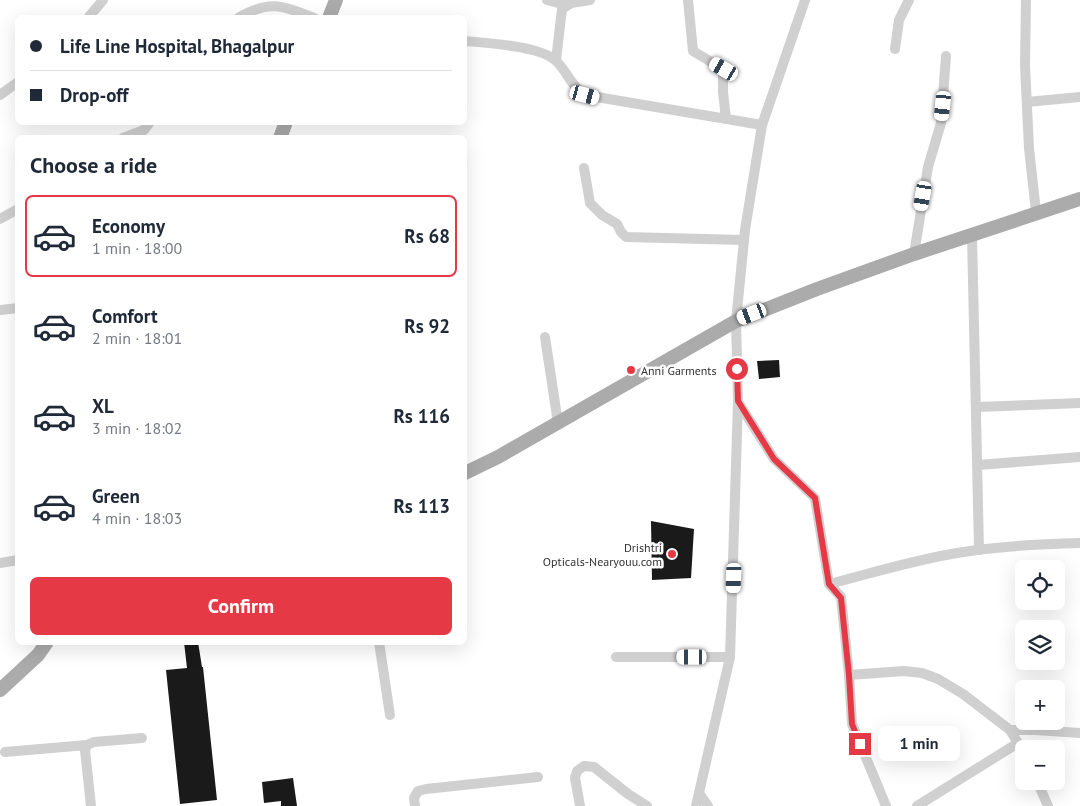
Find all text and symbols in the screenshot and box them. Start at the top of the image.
text: Life Line Hospital, Bhagalpur [60,34,294,58]
car [707,55,740,83]
text: Drop-off [60,83,128,107]
car [568,84,601,106]
car [933,90,952,122]
text: Choose a ride [30,151,157,179]
car [913,180,932,212]
icon: car [32,214,77,259]
text: Economy [92,214,165,238]
text: Rs 68 [404,224,450,248]
text: 1 min · 18:00 [92,238,182,258]
car [735,302,768,326]
icon: car [32,304,77,349]
text: Comfort [92,304,158,328]
text: Rs 92 [404,314,450,338]
text: 2 min · 18:01 [92,328,182,348]
route start [726,358,748,380]
place label: Anni Garments [641,363,716,378]
marker: Anni Garments [625,364,637,376]
icon: car [32,394,77,439]
text: XL [92,394,114,418]
text: Rs 116 [393,404,450,428]
text: 3 min · 18:02 [92,418,182,438]
icon: car [32,484,77,529]
text: Green [92,484,140,508]
text: Rs 113 [393,494,450,518]
text: 4 min · 18:03 [92,508,182,528]
place label: Drishtri Opticals-Nearyouu.com [543,540,662,569]
marker: Drishtri Opticals-Nearyouu.com [666,548,678,560]
map controls [1015,560,1065,790]
button: locate [1015,560,1065,610]
car [725,563,742,593]
button: Confirm [30,577,452,635]
button: layers [1015,620,1065,670]
car [677,650,707,665]
button: + [1015,680,1065,730]
callout: 1 min [878,726,960,762]
route end [849,733,871,755]
text: 1 min [899,733,939,753]
button: − [1015,740,1065,790]

